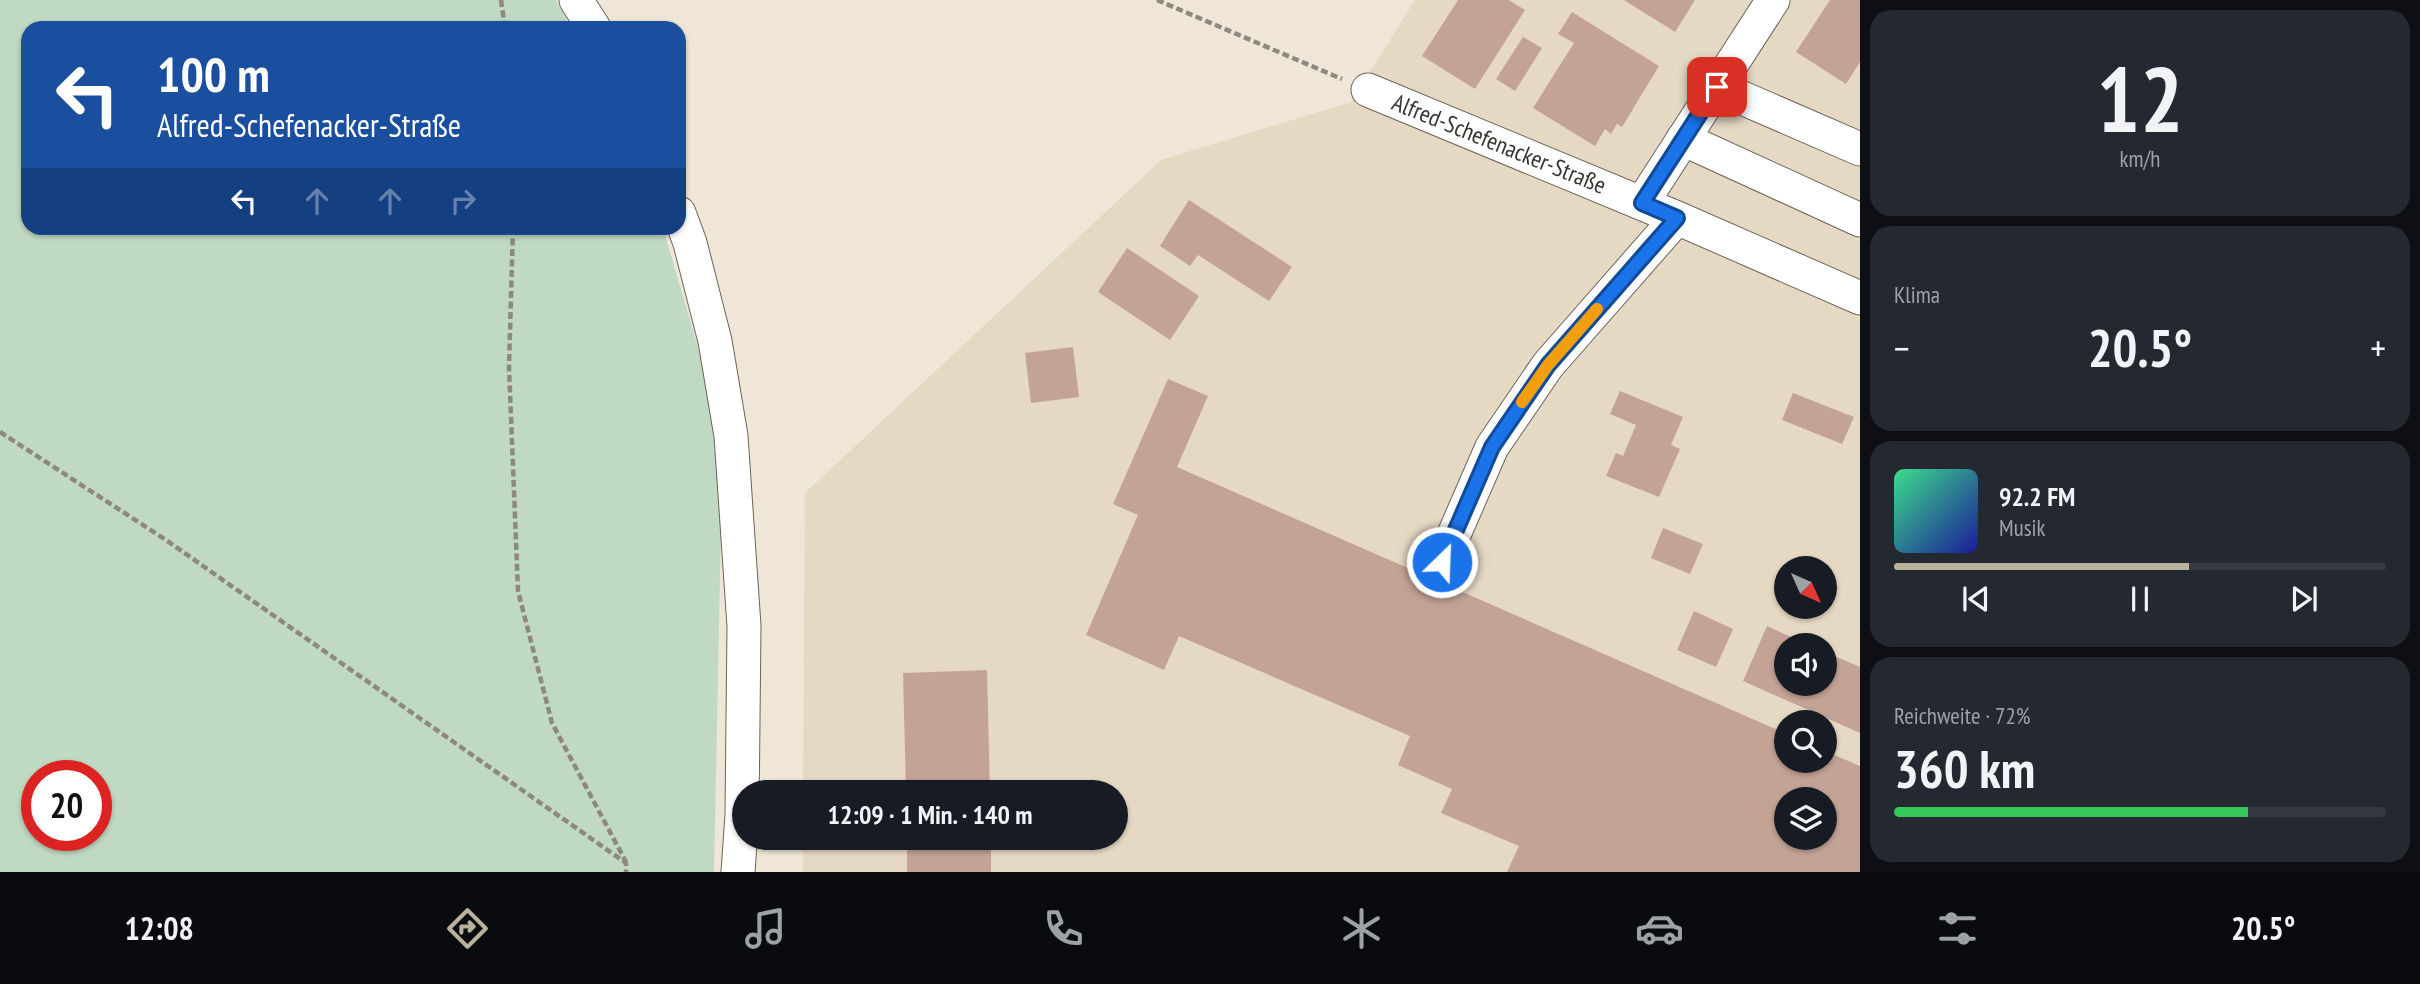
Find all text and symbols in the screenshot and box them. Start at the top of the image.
text: 12 [2097,39,2184,157]
text: 100 m [157,42,270,106]
icon: left [42,49,133,140]
pin [1687,57,1747,117]
icon: arrive [1698,68,1736,106]
street label: Alfred-Schefenacker-Straße [1388,86,1611,201]
text: Alfred-Schefenacker-Straße [157,104,461,146]
text: km/h [2120,144,2160,173]
icon: left [225,182,263,220]
icon: ahead [298,182,336,220]
icon: ahead [371,182,409,220]
icon: right [444,182,482,220]
text: Klima [1894,280,1940,309]
text: 20.5° [2088,314,2192,381]
text: − [1894,323,1910,372]
text: + [2370,323,2386,372]
text: 92.2 FM [1999,480,2075,513]
text: Musik [1999,513,2045,542]
position arrow [1405,525,1479,599]
north arrow [1774,556,1838,620]
map controls [1774,556,1837,850]
icon: previous [1957,580,1995,618]
icon: pause [2121,580,2159,618]
icon: next [2285,580,2323,618]
button: sound [1774,633,1837,696]
text: Reichweite · 72% [1894,701,2030,730]
button: search [1774,710,1837,773]
text: 360 km [1894,735,2035,802]
speed limit sign: 20 [21,760,112,851]
button: layers [1774,787,1837,850]
text: 12:09 · 1 Min. · 140 m [828,798,1032,831]
icon: directions [443,904,492,953]
icon: music [741,904,790,953]
icon: phone [1039,904,1088,953]
icon: climate [1337,904,1386,953]
icon: car [1635,904,1684,953]
icon: filters [1933,904,1982,953]
text: 12:08 [125,907,194,949]
text: 20.5° [2231,907,2295,949]

